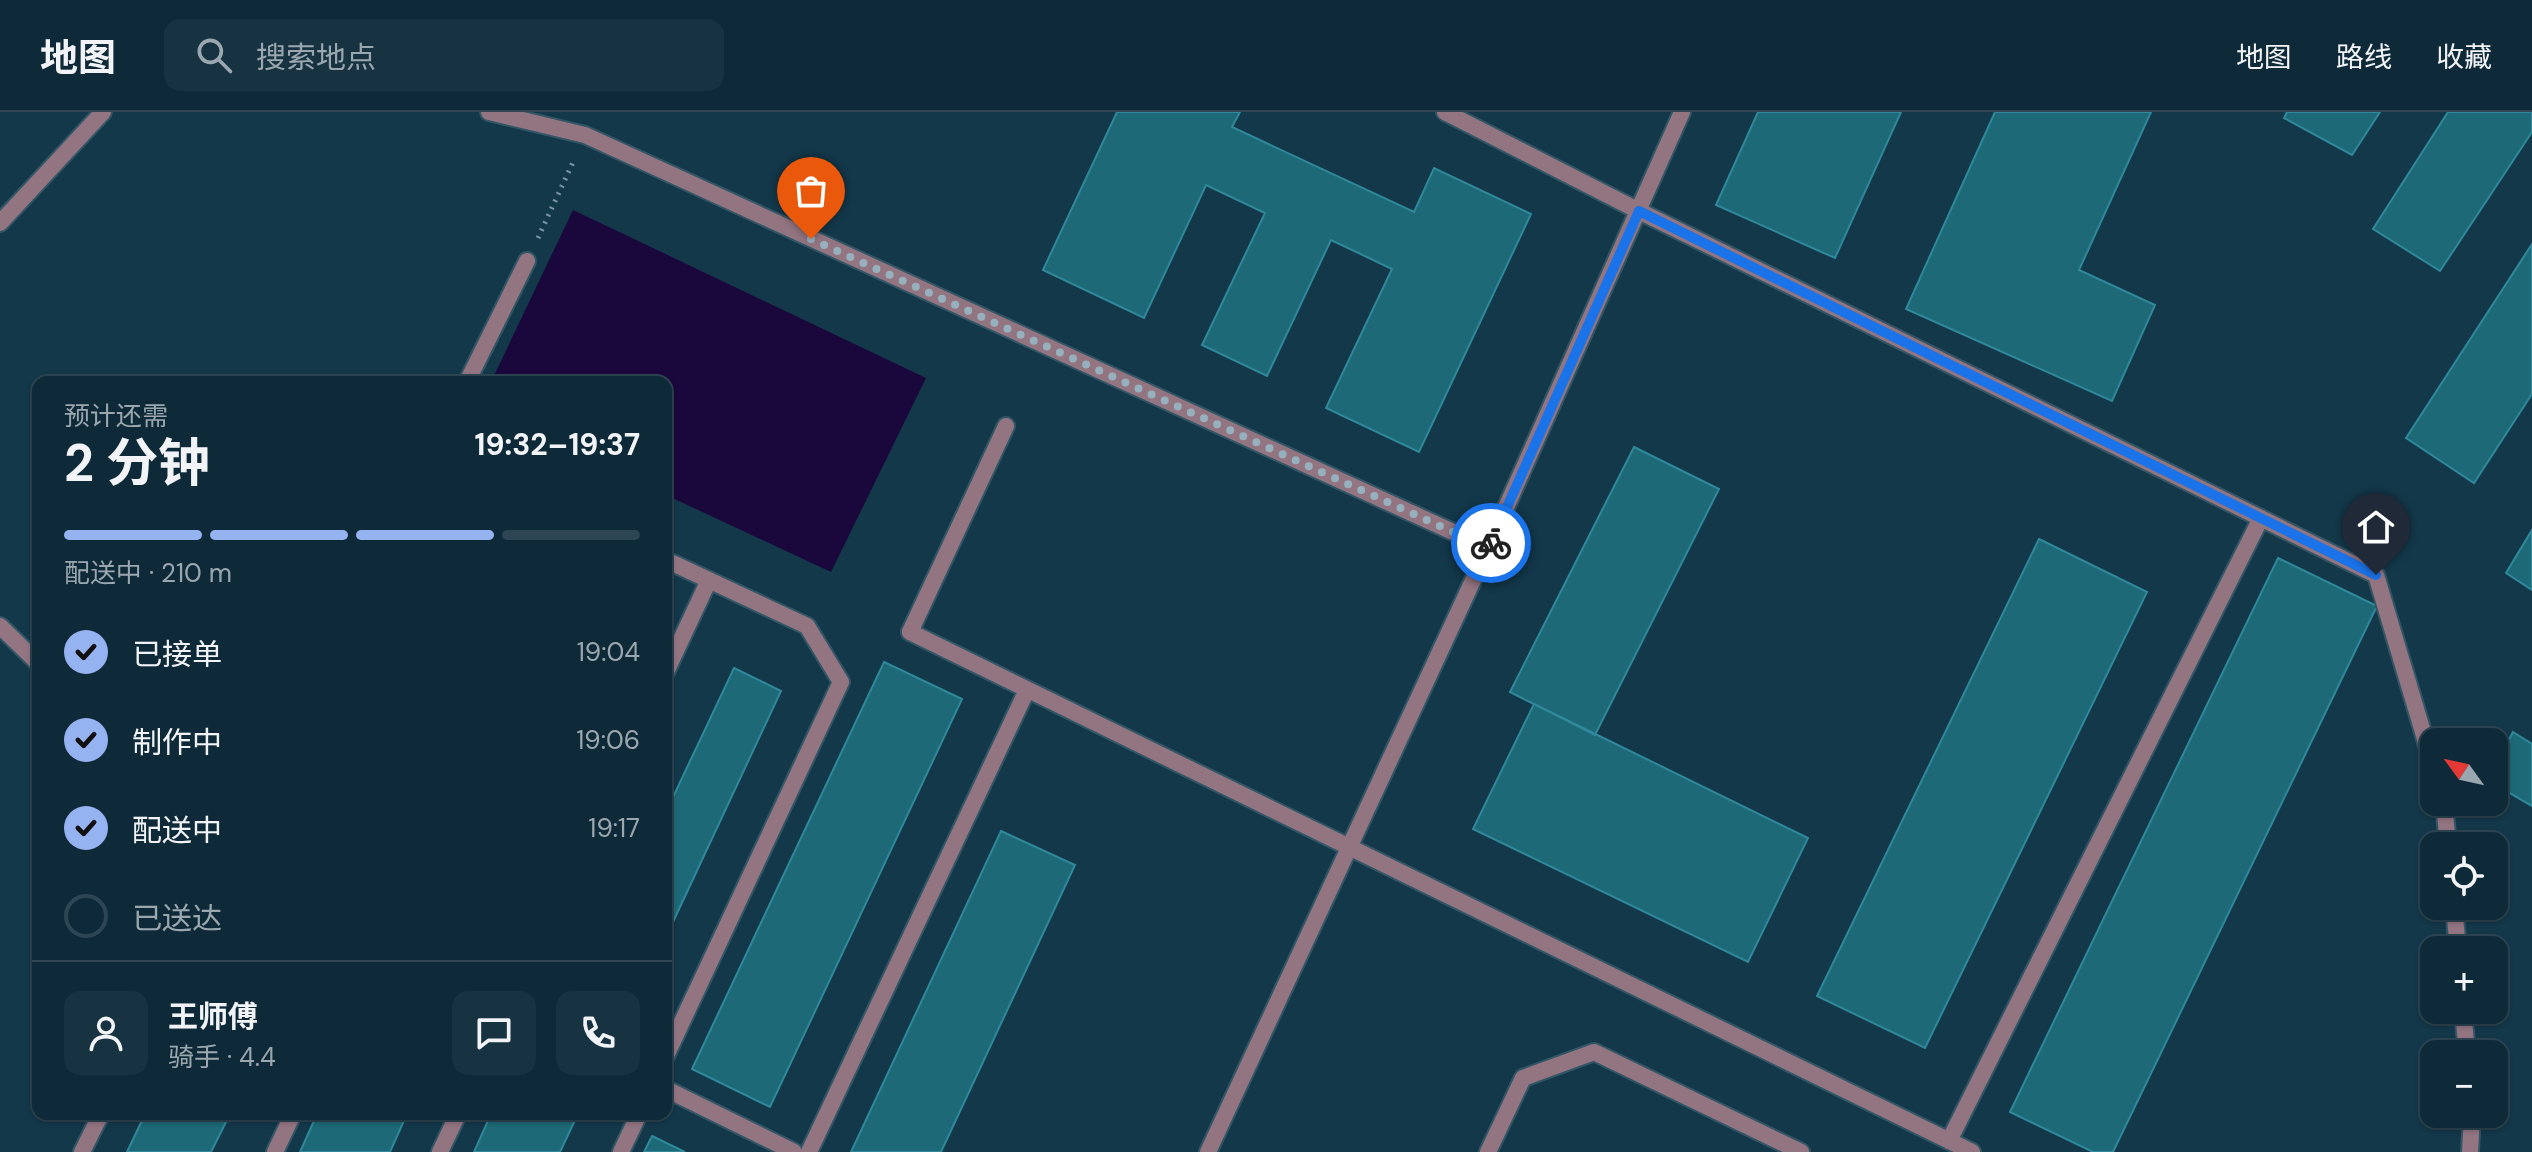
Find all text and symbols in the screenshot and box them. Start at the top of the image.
search box [164,19,724,91]
text: 地图 [40,33,116,83]
icon: search [192,33,236,77]
text: 搜索地点 [256,38,376,77]
text: 地图 [2236,39,2292,76]
text: 路线 [2336,39,2392,76]
text: 收藏 [2436,39,2492,76]
pin [777,157,845,239]
icon: bag [789,169,833,213]
text: 预计还需 [64,399,168,433]
text: 19:32–19:37 [475,425,640,464]
text: 2 分钟 [64,429,210,497]
pin [2342,493,2410,575]
courier [1451,503,1531,583]
icon: home [2354,505,2398,549]
icon: bike [1469,521,1513,565]
text: 配送中 · 210 m [64,556,232,590]
icon: check [64,630,108,674]
text: 已接单 [132,635,222,674]
text: 19:04 [577,635,640,669]
icon: check [64,718,108,762]
text: 制作中 [132,723,222,762]
text: 19:06 [576,723,640,757]
north arrow [2420,728,2508,816]
map controls [2420,728,2508,1128]
icon: check [64,806,108,850]
text: 配送中 [132,811,222,850]
text: 19:17 [588,811,640,845]
button: locate [2420,832,2508,920]
text: 已送达 [132,899,222,938]
button: + [2420,936,2508,1024]
button: person [64,991,148,1075]
button: chat [452,991,536,1075]
button: phone [556,991,640,1075]
text: 王师傅 [168,997,258,1036]
text: 骑手 · 4.4 [168,1040,276,1074]
button: − [2420,1040,2508,1128]

